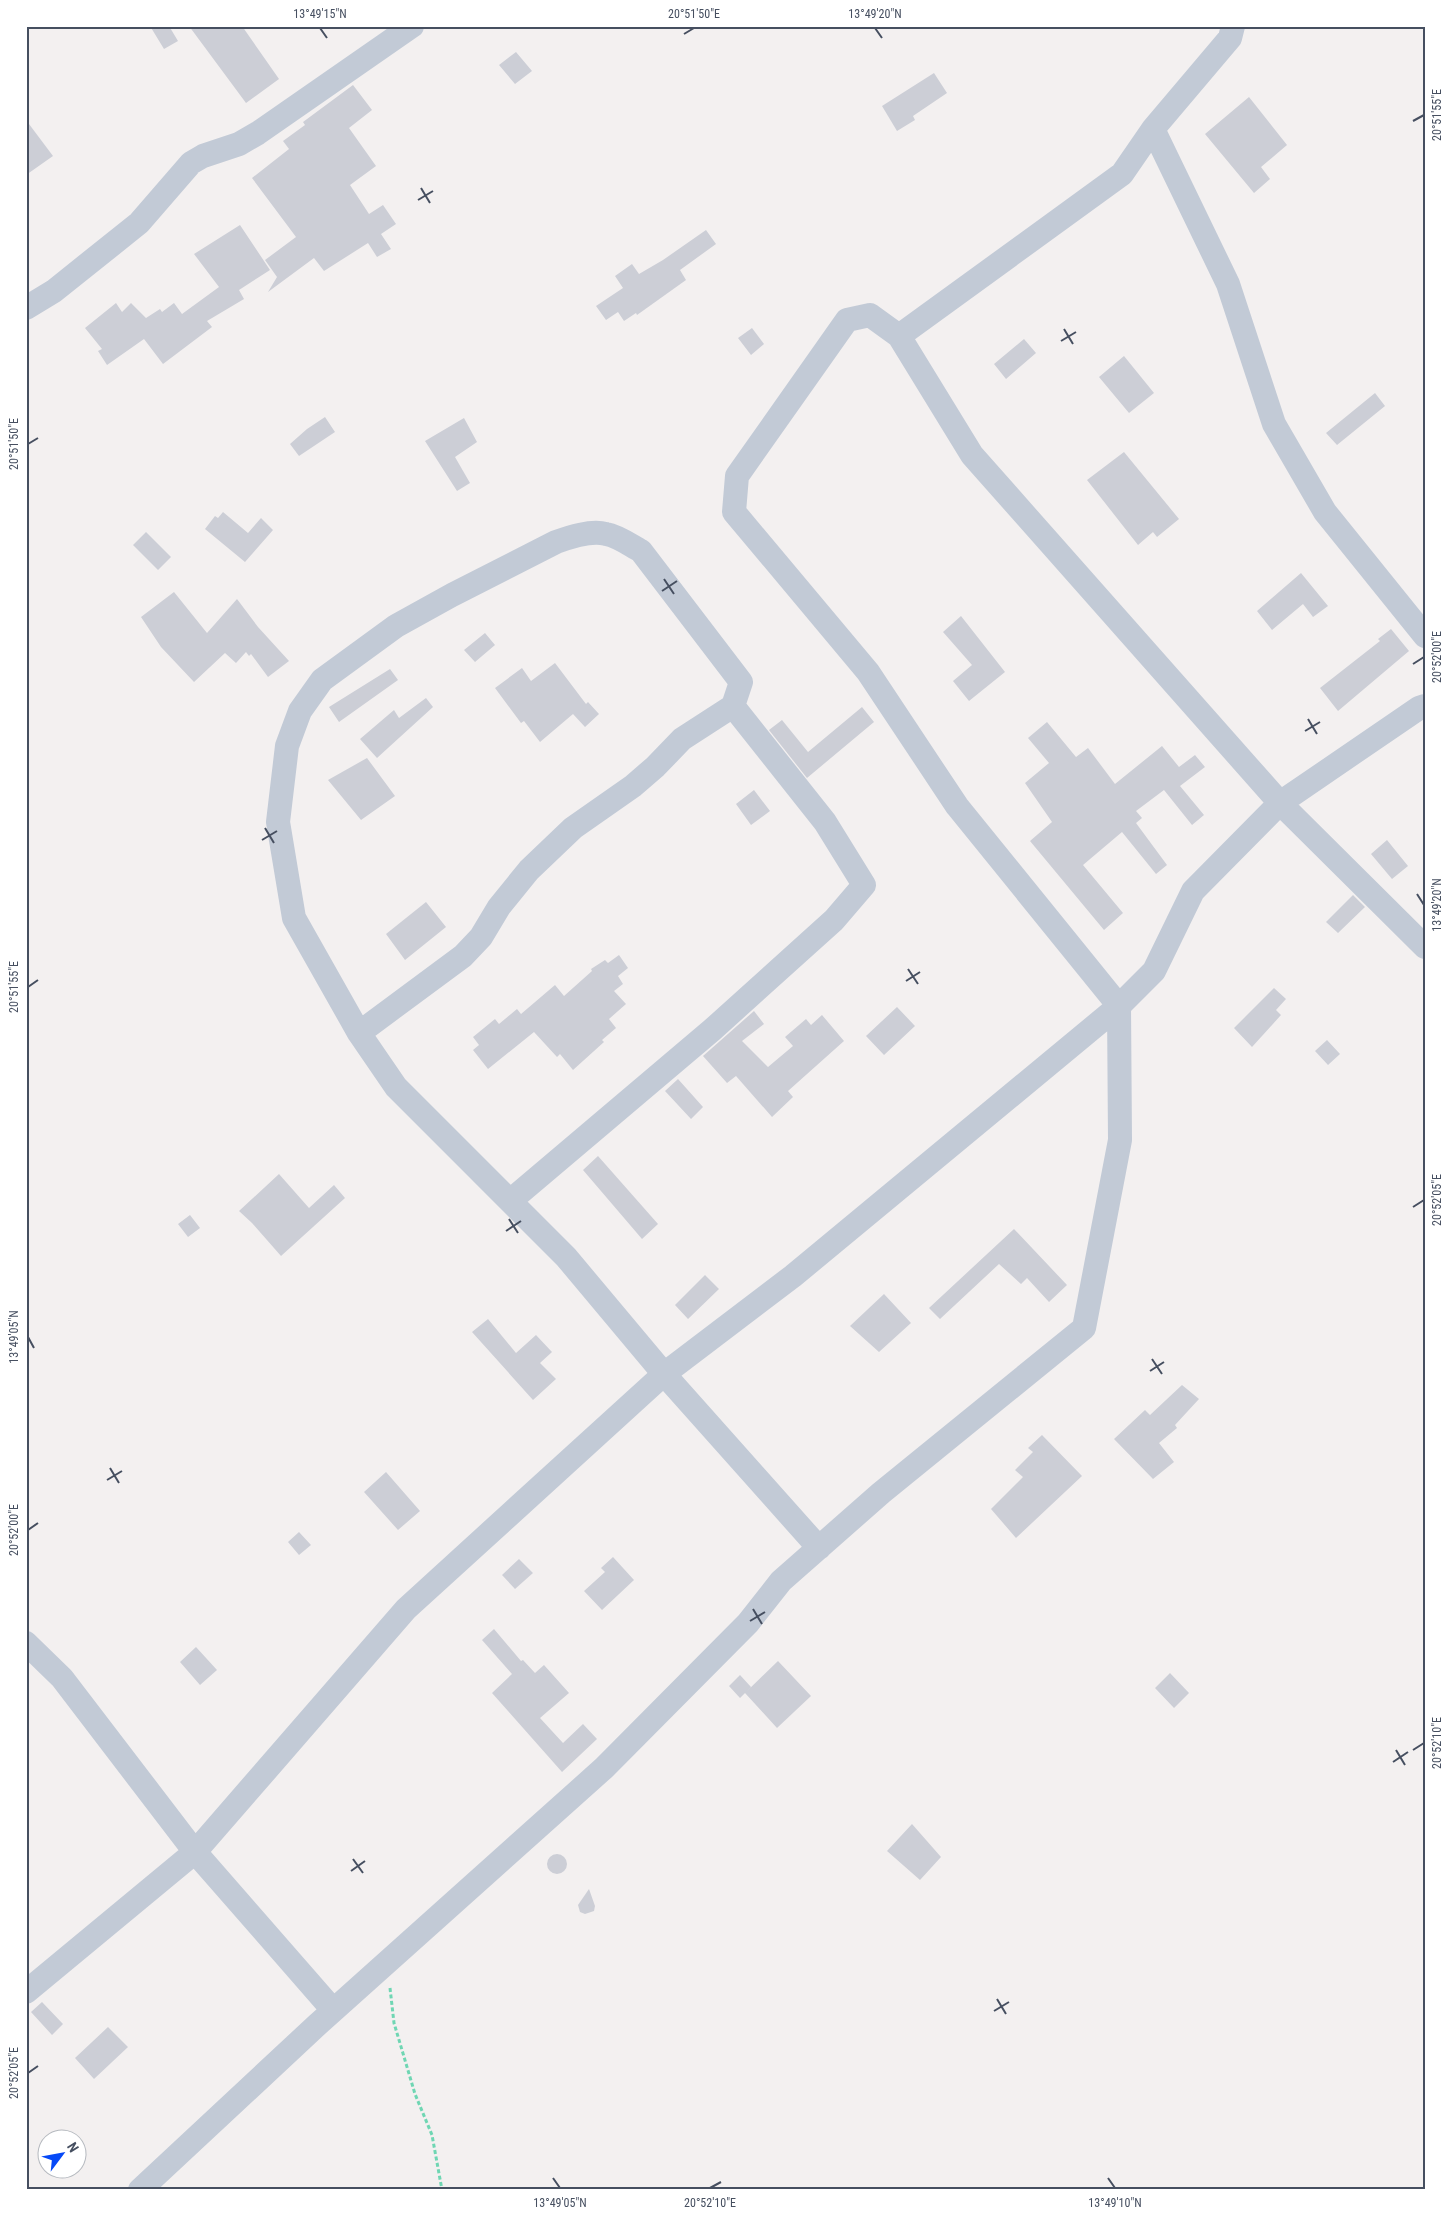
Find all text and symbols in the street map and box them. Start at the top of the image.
text: 13°49'15"N [293,7,347,21]
text: 20°51'50"E [668,7,720,21]
text: 13°49'20"N [848,7,902,21]
text: 20°51'55"E [1430,89,1444,141]
text: 20°51'50"E [7,418,21,470]
text: 20°52'00"E [1430,631,1444,683]
text: 13°49'20"N [1430,878,1444,932]
text: 20°51'55"E [7,961,21,1013]
text: 20°52'05"E [1430,1174,1444,1226]
text: 13°49'05"N [7,1310,21,1364]
text: 20°52'00"E [7,1504,21,1556]
text: 20°52'10"E [1430,1717,1444,1769]
text: 20°52'05"E [7,2047,21,2099]
north arrow [38,2128,88,2178]
text: N [64,2139,82,2155]
text: 13°49'05"N [533,2196,587,2210]
text: 20°52'10"E [684,2196,736,2210]
text: 13°49'10"N [1088,2196,1142,2210]

